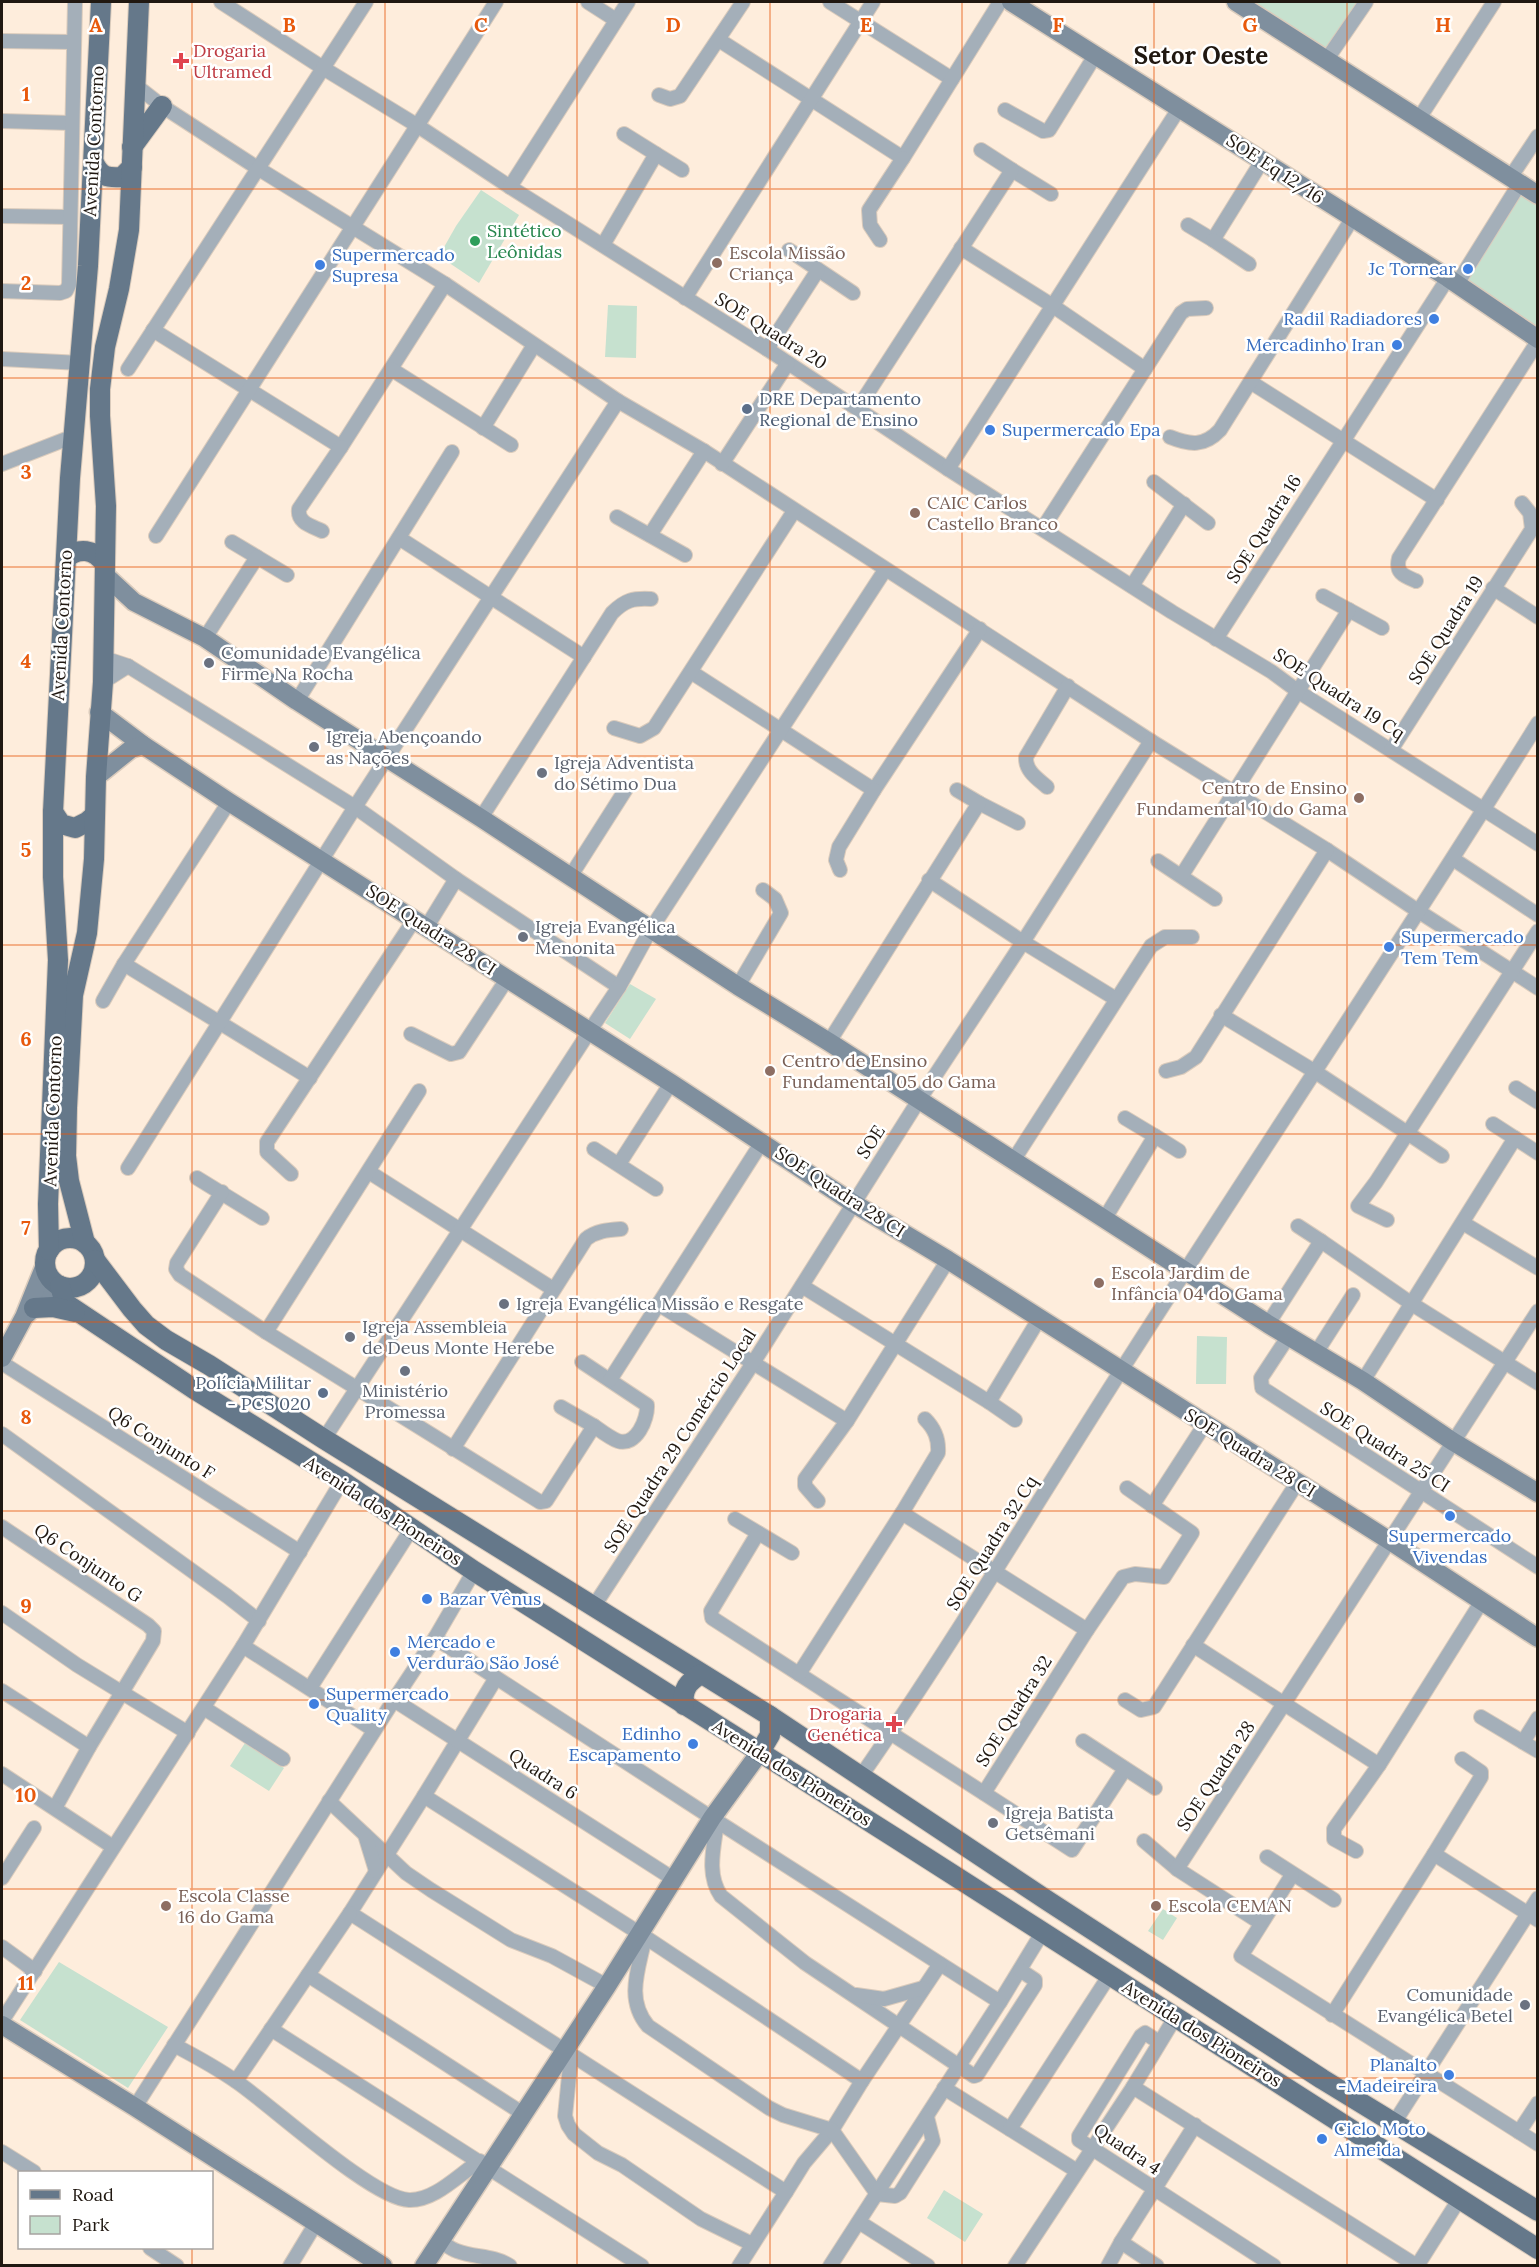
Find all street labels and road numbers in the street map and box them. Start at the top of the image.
street label: Avenida Contorno [78,65,109,218]
street label: SOE Eq 12/16 [1222,129,1328,209]
street label: SOE Quadra 20 [711,287,832,374]
street label: SOE Quadra 16 [1221,470,1306,587]
street label: Avenida Contorno [46,549,77,702]
street label: SOE Quadra 19 [1403,571,1488,688]
street label: SOE Quadra 19 Cq [1269,643,1410,745]
street label: SOE Quadra 28 CI [362,879,501,980]
street label: Avenida Contorno [38,1035,67,1188]
street label: SOE [851,1121,890,1163]
street label: SOE Quadra 28 CI [771,1141,910,1242]
street label: SOE Quadra 29 Comércio Local [598,1324,761,1557]
street label: SOE Quadra 25 CI [1316,1396,1454,1497]
street label: Q6 Conjunto F [104,1401,219,1485]
street label: SOE Quadra 28 CI [1180,1403,1320,1502]
street label: Avenida dos Pioneiros [299,1450,467,1570]
street label: SOE Quadra 32 Cq [941,1471,1043,1614]
street label: Q6 Conjunto G [30,1518,147,1607]
street label: SOE Quadra 32 [970,1651,1057,1771]
street label: Avenida dos Pioneiros [707,1714,876,1831]
street label: SOE Quadra 28 [1171,1716,1260,1835]
street label: Quadra 6 [505,1743,582,1804]
street label: Avenida dos Pioneiros [1117,1975,1286,2092]
street label: Quadra 4 [1089,2118,1166,2180]

